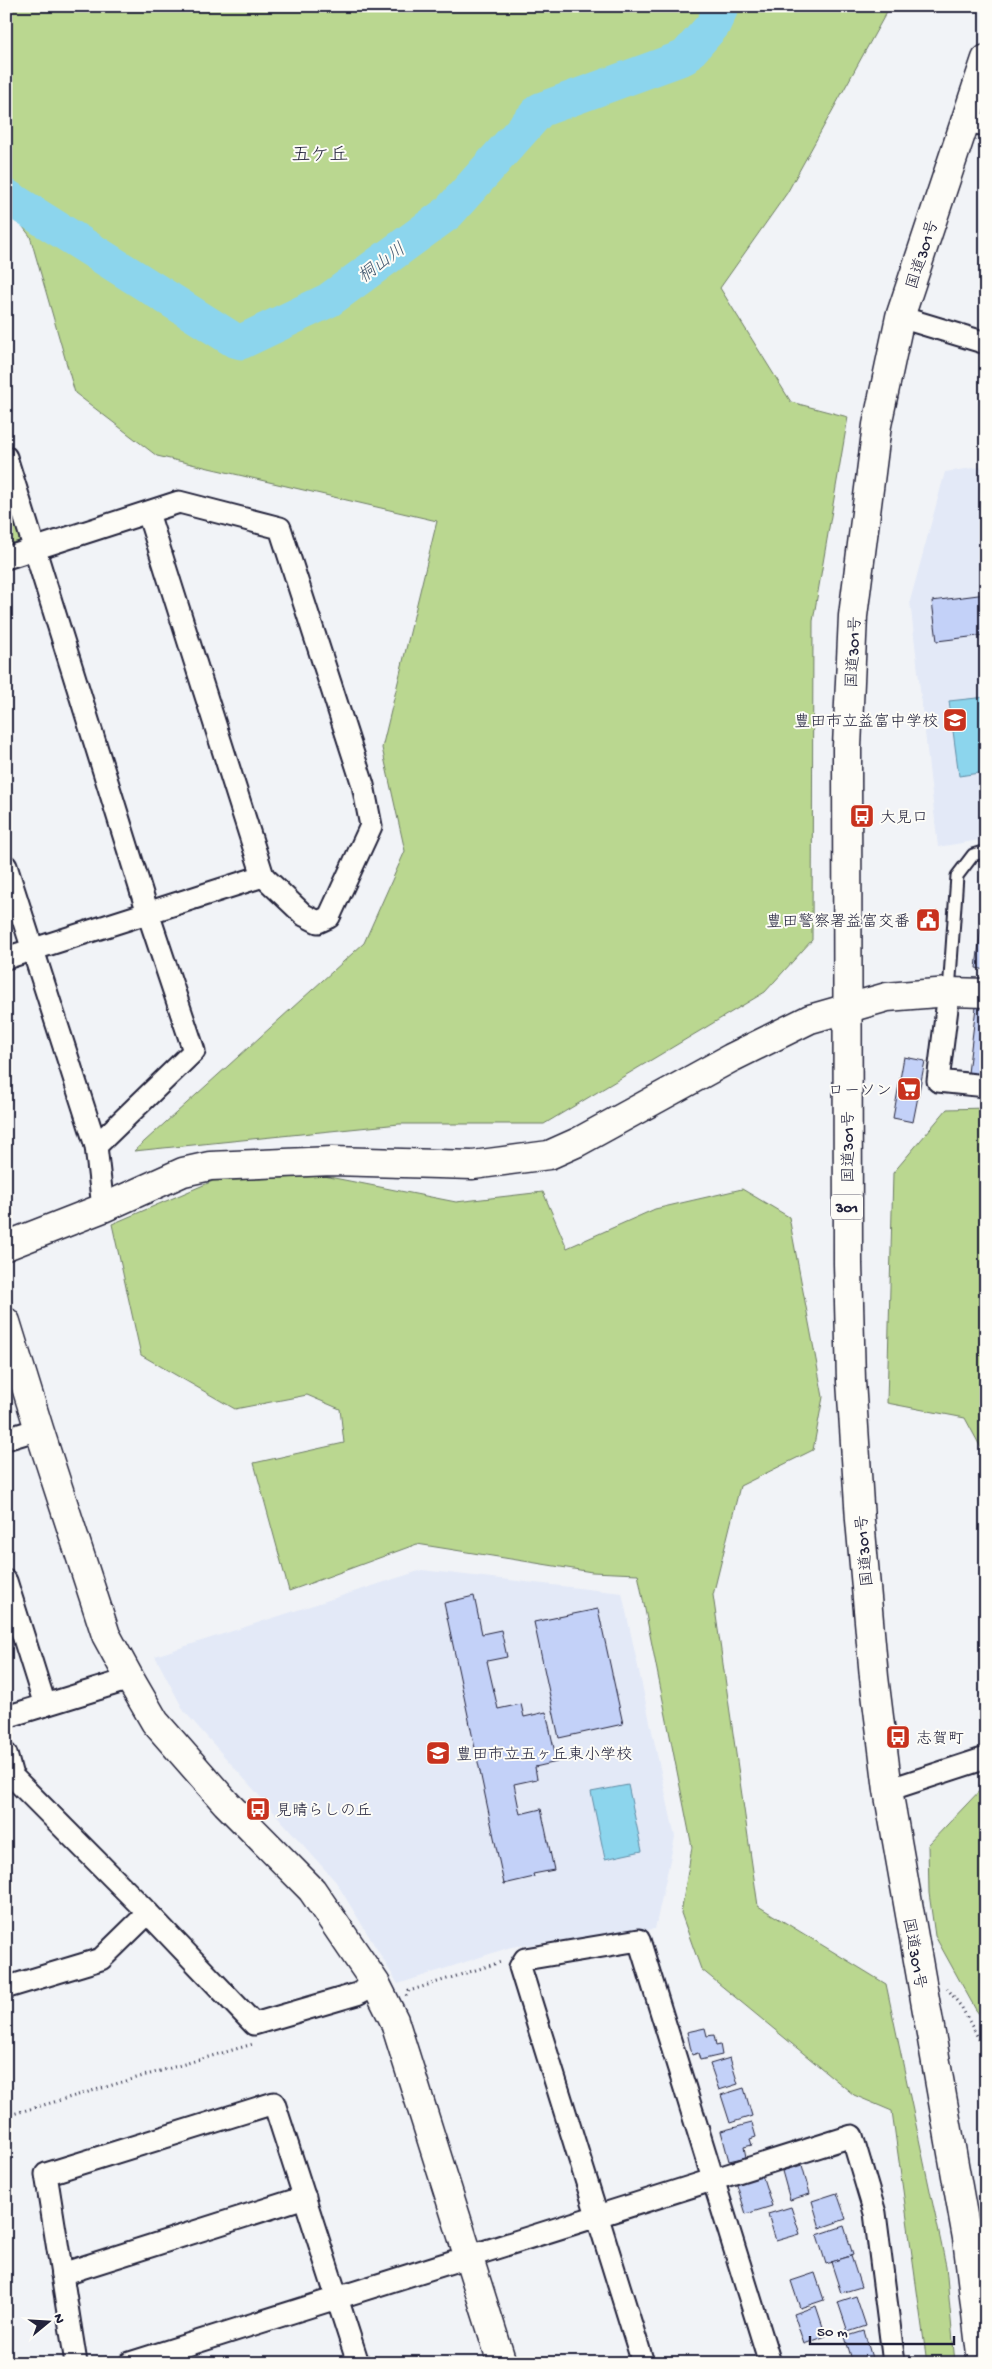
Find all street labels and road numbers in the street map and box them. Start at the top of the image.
street label: 国道301号 [903,218,944,292]
street label: 国道301号 [843,616,867,689]
street label: 国道301号 [840,1111,860,1183]
road number: 301 [831,1194,863,1220]
street label: 国道301号 [853,1514,879,1587]
street label: 国道301号 [897,1916,929,1991]

